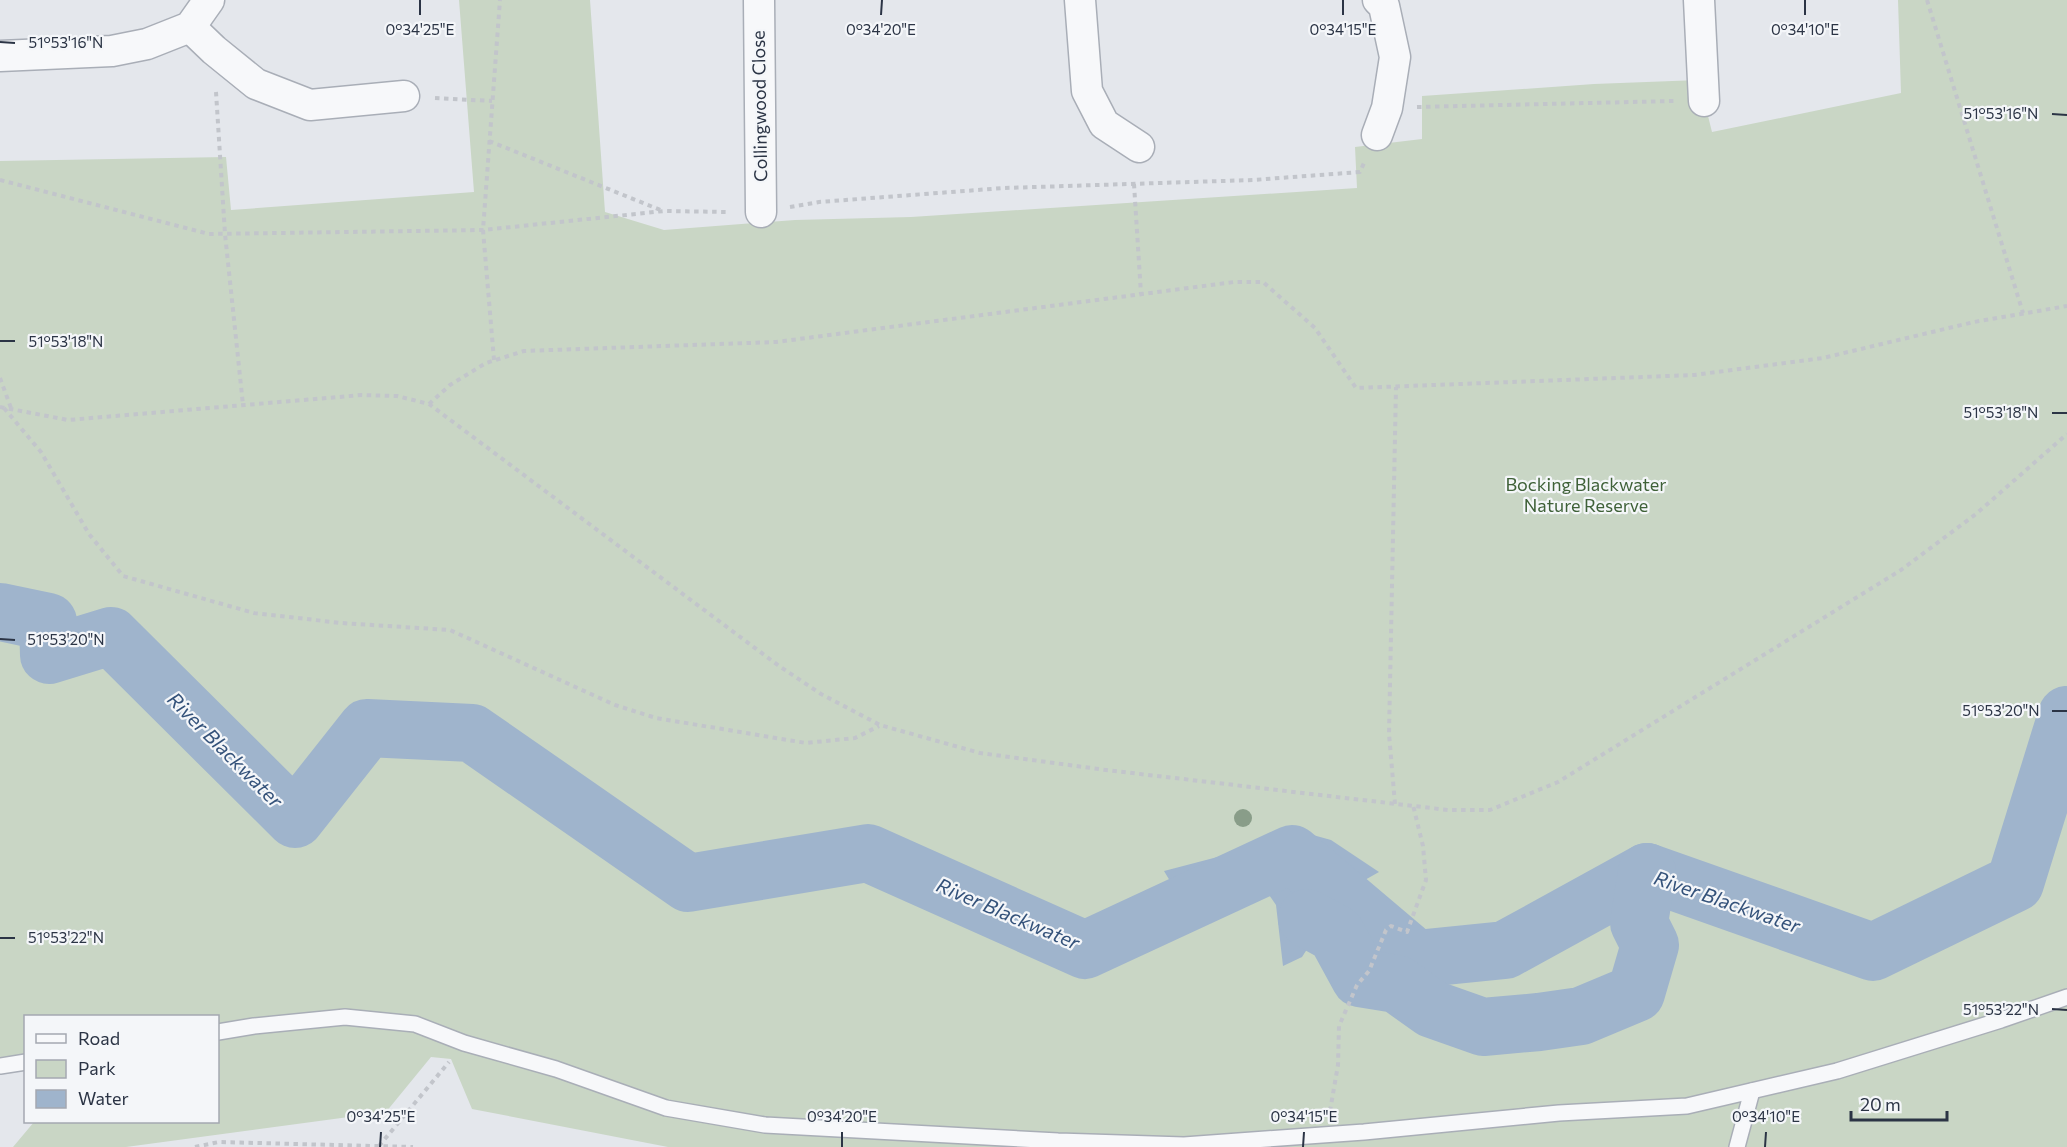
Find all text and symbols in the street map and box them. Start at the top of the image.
text: 0°34'25"E [386,20,455,38]
text: 0°34'20"E [846,20,916,38]
text: 0°34'15"E [1310,20,1377,38]
text: 0°34'10"E [1771,20,1839,38]
street label: Collingwood Close [747,30,771,182]
text: 51°53'16"N [29,33,103,51]
text: 51°53'16"N [1964,104,2038,122]
text: 51°53'18"N [29,332,103,350]
text: 51°53'18"N [1964,403,2038,421]
park label: Bocking Blackwater Nature Reserve [1505,473,1667,516]
text: 51°53'20"N [27,630,105,648]
water label: River Blackwater [163,687,289,813]
text: 51°53'20"N [1962,701,2040,719]
water label: River Blackwater [1651,865,1805,938]
water label: River Blackwater [933,872,1084,954]
text: 51°53'22"N [28,928,104,946]
text: 51°53'22"N [1963,1000,2039,1018]
legend [24,1015,219,1123]
text: Road [78,1027,120,1049]
text: Park [78,1057,116,1079]
scale bar [1851,1084,1947,1122]
text: Water [78,1087,129,1109]
text: 20 m [1860,1093,1901,1115]
text: 0°34'25"E [347,1107,416,1125]
text: 0°34'20"E [807,1107,877,1125]
text: 0°34'15"E [1271,1107,1338,1125]
text: 0°34'10"E [1732,1107,1800,1125]

